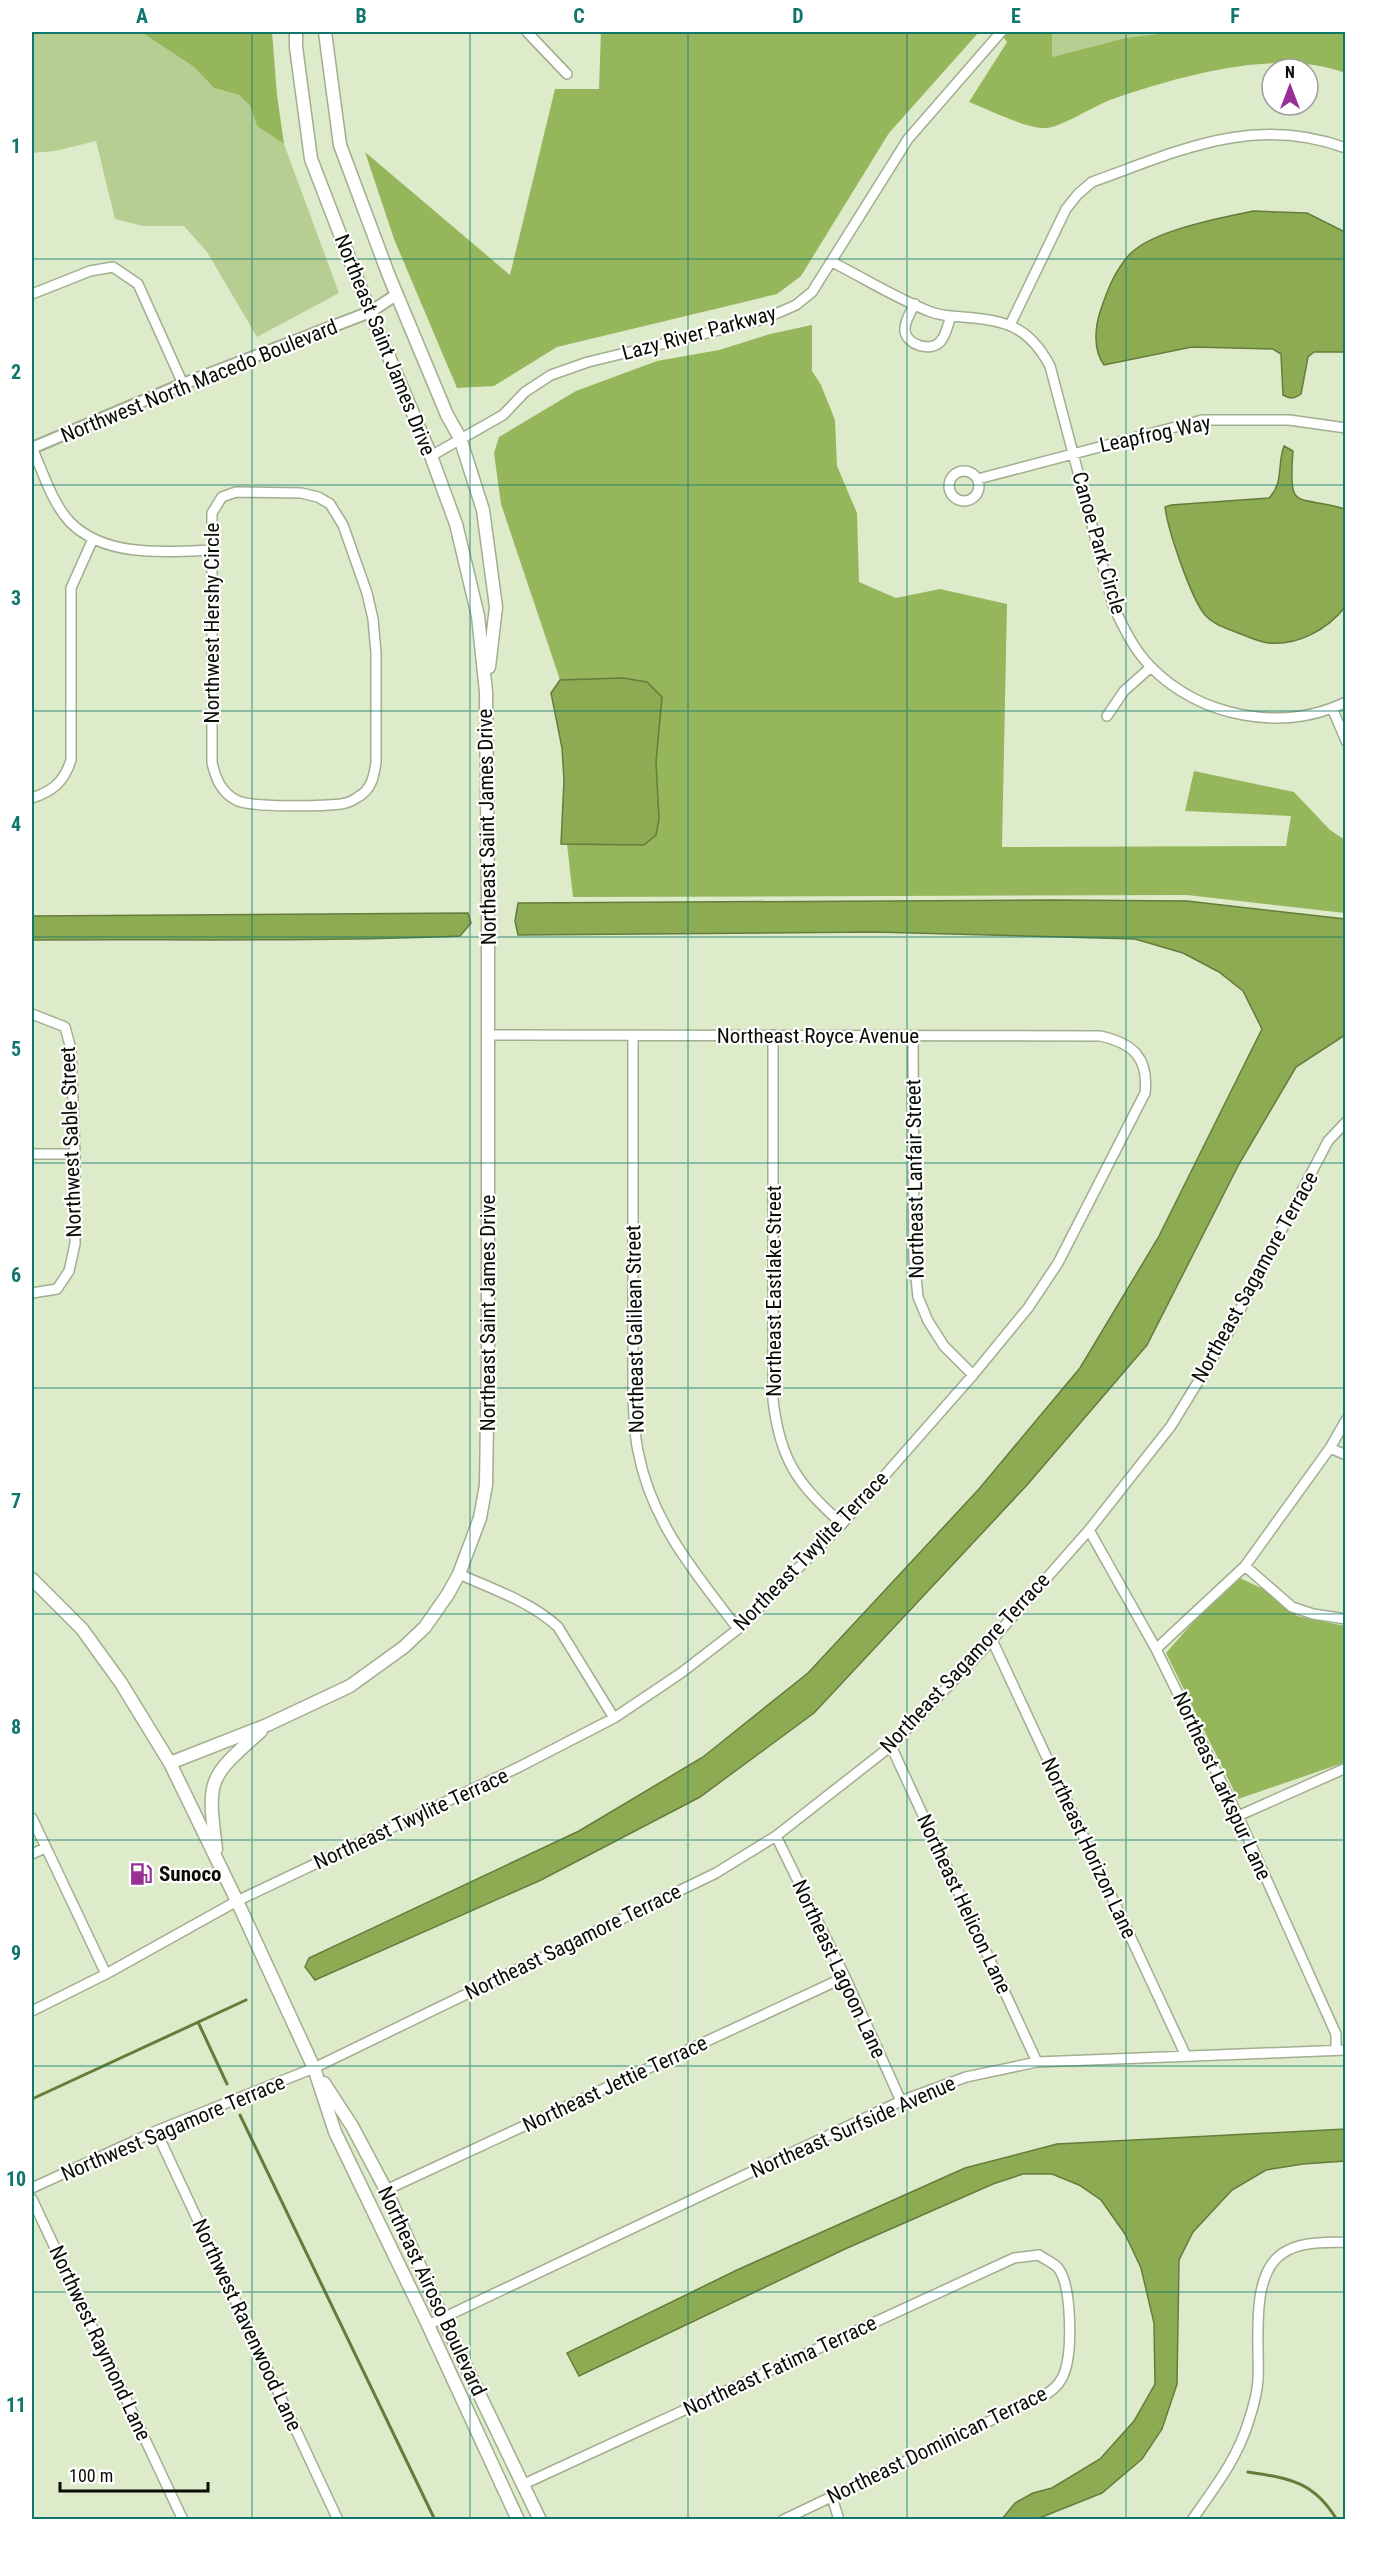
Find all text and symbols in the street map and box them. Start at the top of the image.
text: A [136,4,148,28]
text: B [355,4,367,28]
text: C [573,4,585,28]
text: D [792,4,804,28]
text: E [1011,4,1021,28]
text: F [1230,4,1240,28]
north arrow [1260,57,1320,117]
text: N [1285,63,1295,82]
text: 1 [11,134,21,158]
street label: Northeast Saint James Drive [330,231,440,459]
street label: Lazy River Parkway [619,301,779,365]
street label: Northwest North Macedo Boulevard [57,314,341,448]
text: 2 [11,360,21,384]
street label: Leapfrog Way [1097,410,1213,457]
street label: Canoe Park Circle [1067,469,1131,617]
street label: Northwest Hershy Circle [200,522,224,723]
text: 3 [11,586,21,610]
street label: Northeast Saint James Drive [473,708,501,945]
text: 4 [11,812,21,836]
street label: Northeast Royce Avenue [717,1024,919,1048]
text: 5 [11,1037,21,1061]
street label: Northwest Sable Street [56,1046,86,1238]
street label: Northeast Lanfair Street [901,1079,929,1279]
street label: Northeast Sagamore Terrace [1187,1167,1323,1387]
street label: Northeast Eastlake Street [762,1185,786,1397]
street label: Northeast Saint James Drive [476,1195,500,1431]
street label: Northeast Galilean Street [621,1225,649,1433]
text: 6 [11,1263,21,1287]
street label: Northeast Twylite Terrace [729,1466,893,1635]
text: 7 [11,1489,21,1513]
street label: Northeast Sagamore Terrace [875,1568,1055,1758]
street label: Northeast Larkspur Lane [1168,1688,1276,1884]
text: 8 [11,1715,21,1739]
street label: Northeast Horizon Lane [1037,1754,1142,1942]
street label: Northeast Twylite Terrace [310,1763,512,1875]
street label: Northeast Helicon Lane [912,1810,1016,1998]
fuel station icon: Sunoco [128,1861,154,1887]
place label: Sunoco [159,1862,222,1886]
street label: Northeast Lagoon Lane [787,1876,891,2062]
street label: Northeast Sagamore Terrace [461,1879,685,2005]
text: 9 [11,1941,21,1965]
street label: Northeast Jettie Terrace [519,2031,711,2137]
street label: Northwest Sagamore Terrace [57,2070,289,2186]
street label: Northeast Surfside Avenue [747,2071,959,2183]
text: 10 [6,2167,26,2191]
street label: Northeast Airoso Boulevard [373,2183,491,2399]
street label: Northwest Ravenwood Lane [187,2215,307,2435]
street label: Northwest Raymond Lane [44,2242,156,2445]
street label: Northeast Fatima Terrace [680,2311,880,2421]
street label: Northeast Dominican Terrace [823,2381,1051,2509]
text: 11 [6,2393,26,2417]
scale bar [60,2455,208,2493]
text: 100 m [69,2465,113,2486]

